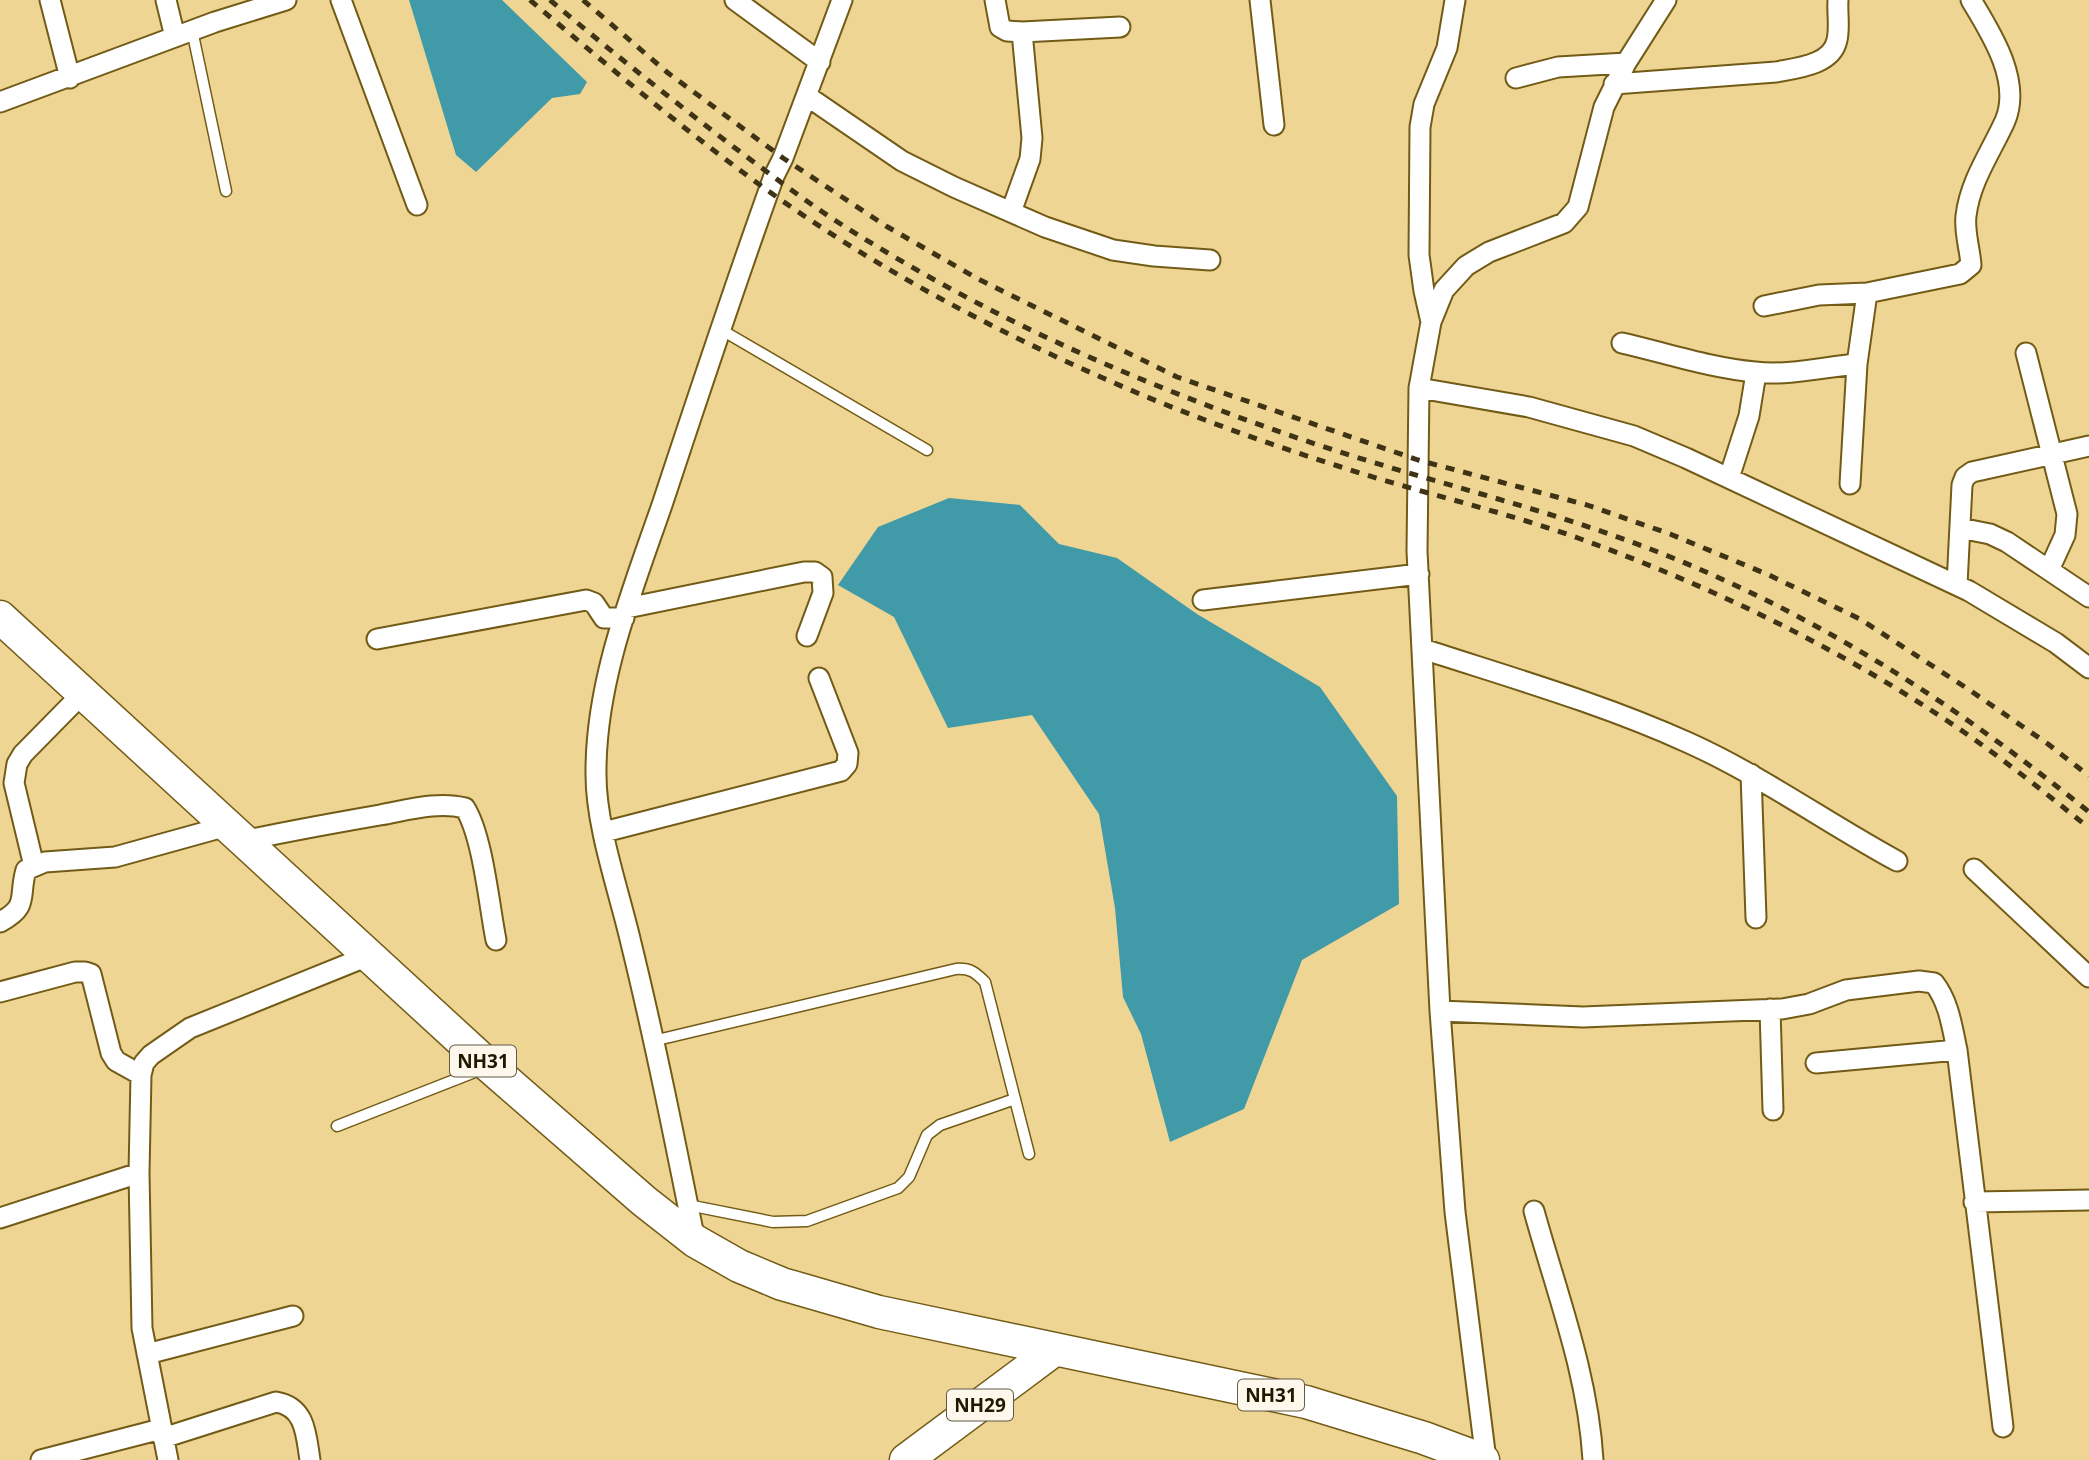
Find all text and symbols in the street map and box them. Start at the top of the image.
road number: NH31 [450,1046,516,1077]
road number: NH31 [1238,1380,1304,1410]
road number: NH29 [947,1390,1013,1420]

